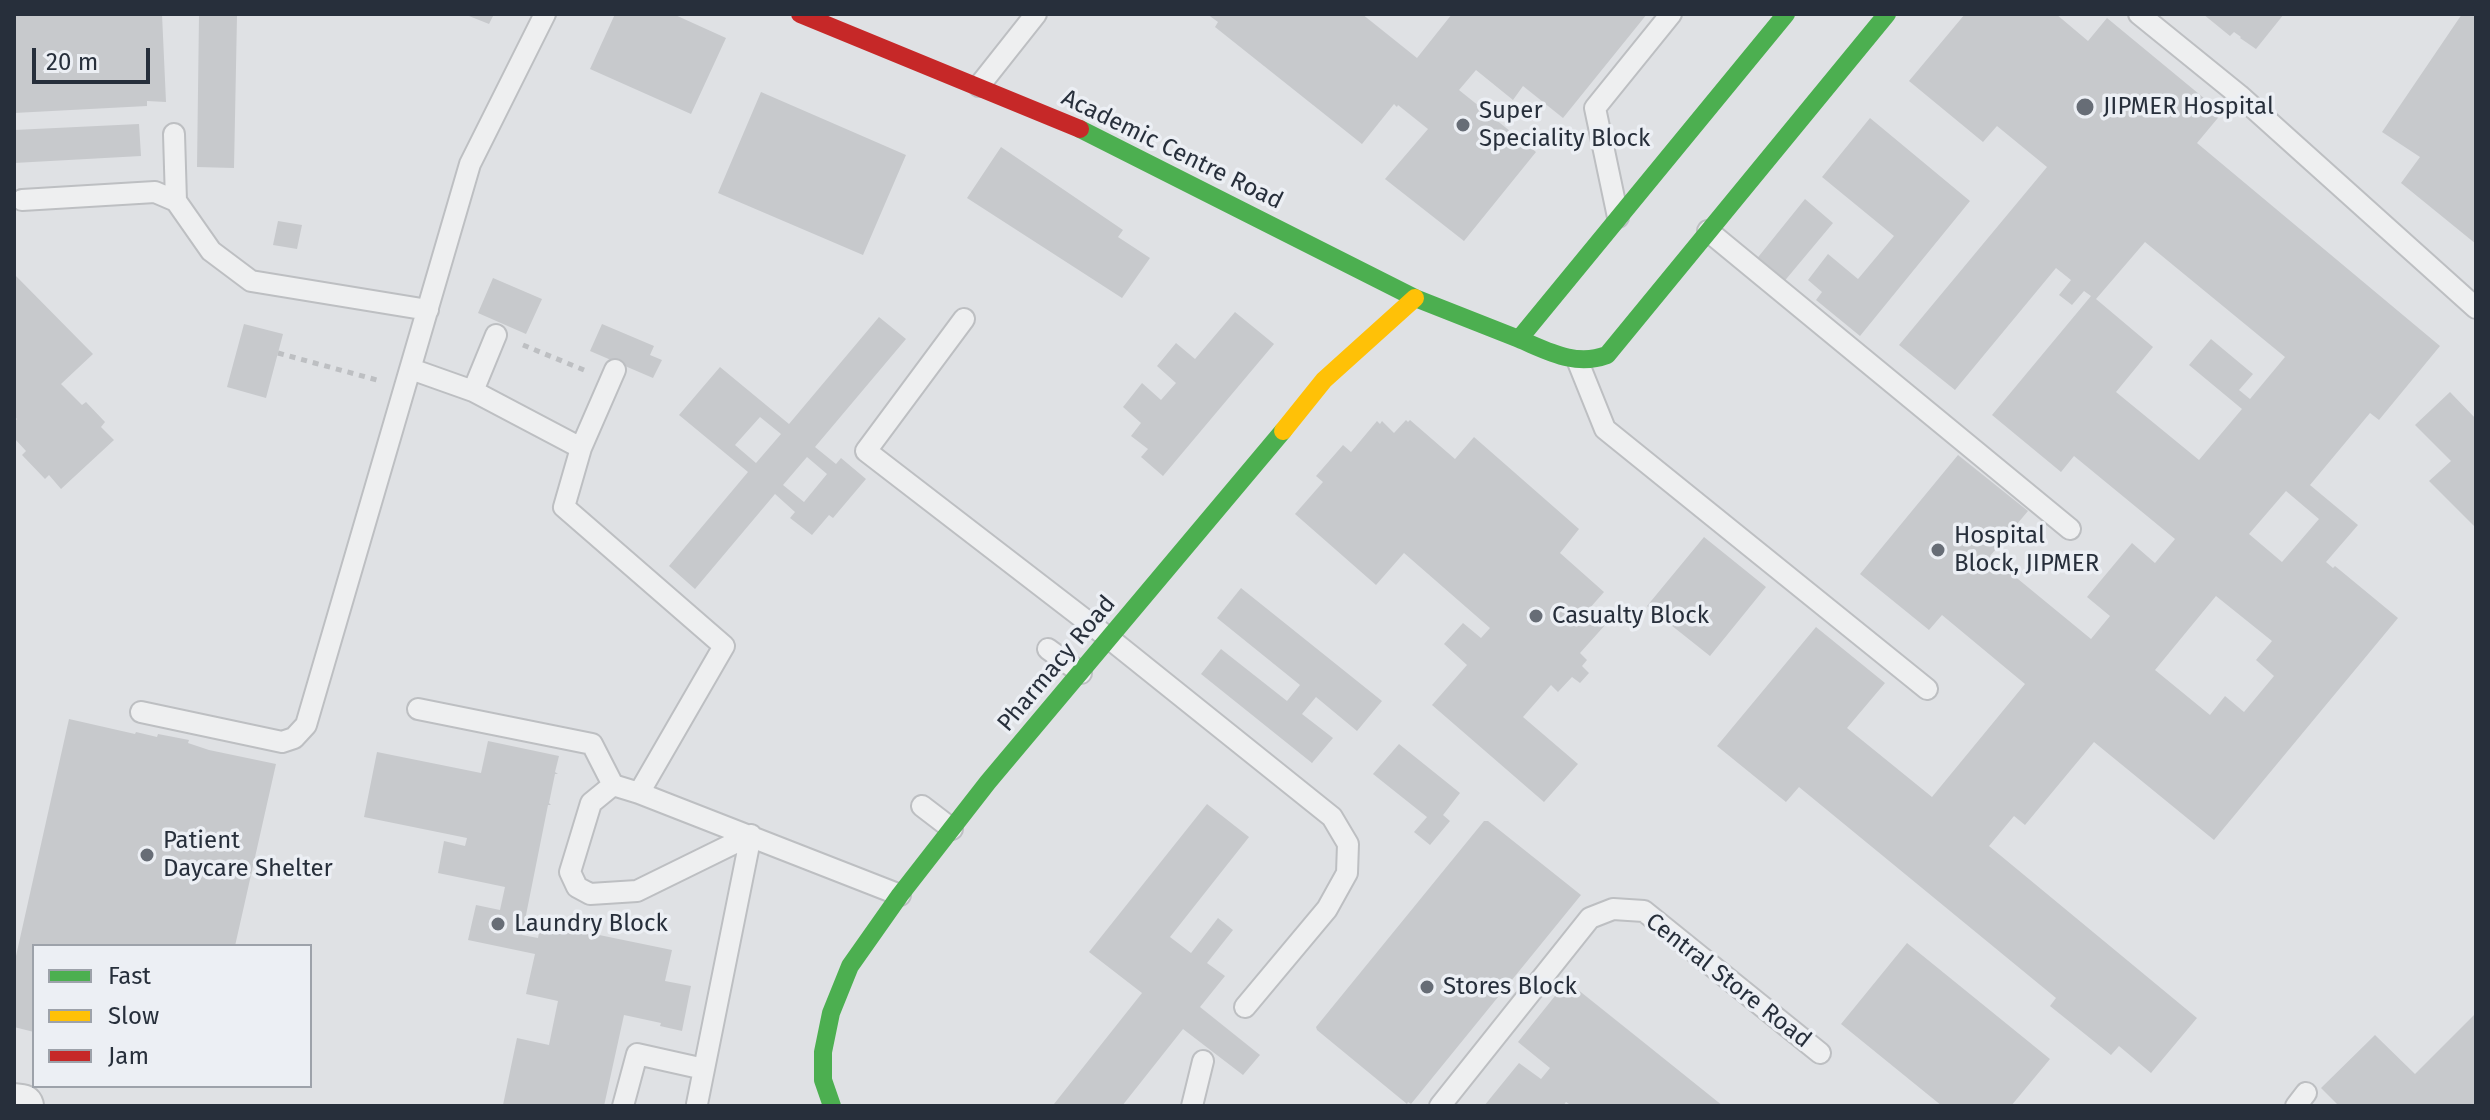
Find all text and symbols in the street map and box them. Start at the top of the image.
scale bar [36,32,154,82]
text: 20 m [46,48,98,76]
street label: Academic Centre Road [1057,84,1287,216]
place label: JIPMER Hospital [2103,93,2274,121]
marker: JIPMER Hospital [2074,96,2096,118]
place label: Super Speciality Block [1479,97,1650,153]
marker: Super Speciality Block [1454,116,1472,134]
place label: Hospital Block, JIPMER [1954,522,2099,578]
marker: Hospital Block, JIPMER [1929,541,1947,559]
street label: Pharmacy Road [992,590,1122,738]
place label: Casualty Block [1552,602,1709,630]
marker: Casualty Block [1527,607,1545,625]
place label: Patient Daycare Shelter [163,827,333,883]
marker: Patient Daycare Shelter [138,846,156,864]
street label: Central Store Road [1639,907,1817,1055]
place label: Laundry Block [514,910,668,938]
marker: Laundry Block [489,915,507,933]
legend [32,944,312,1088]
text: Fast [108,962,151,990]
place label: Stores Block [1443,973,1577,1001]
marker: Stores Block [1418,978,1436,996]
text: Slow [108,1002,159,1030]
text: Jam [108,1042,149,1070]

